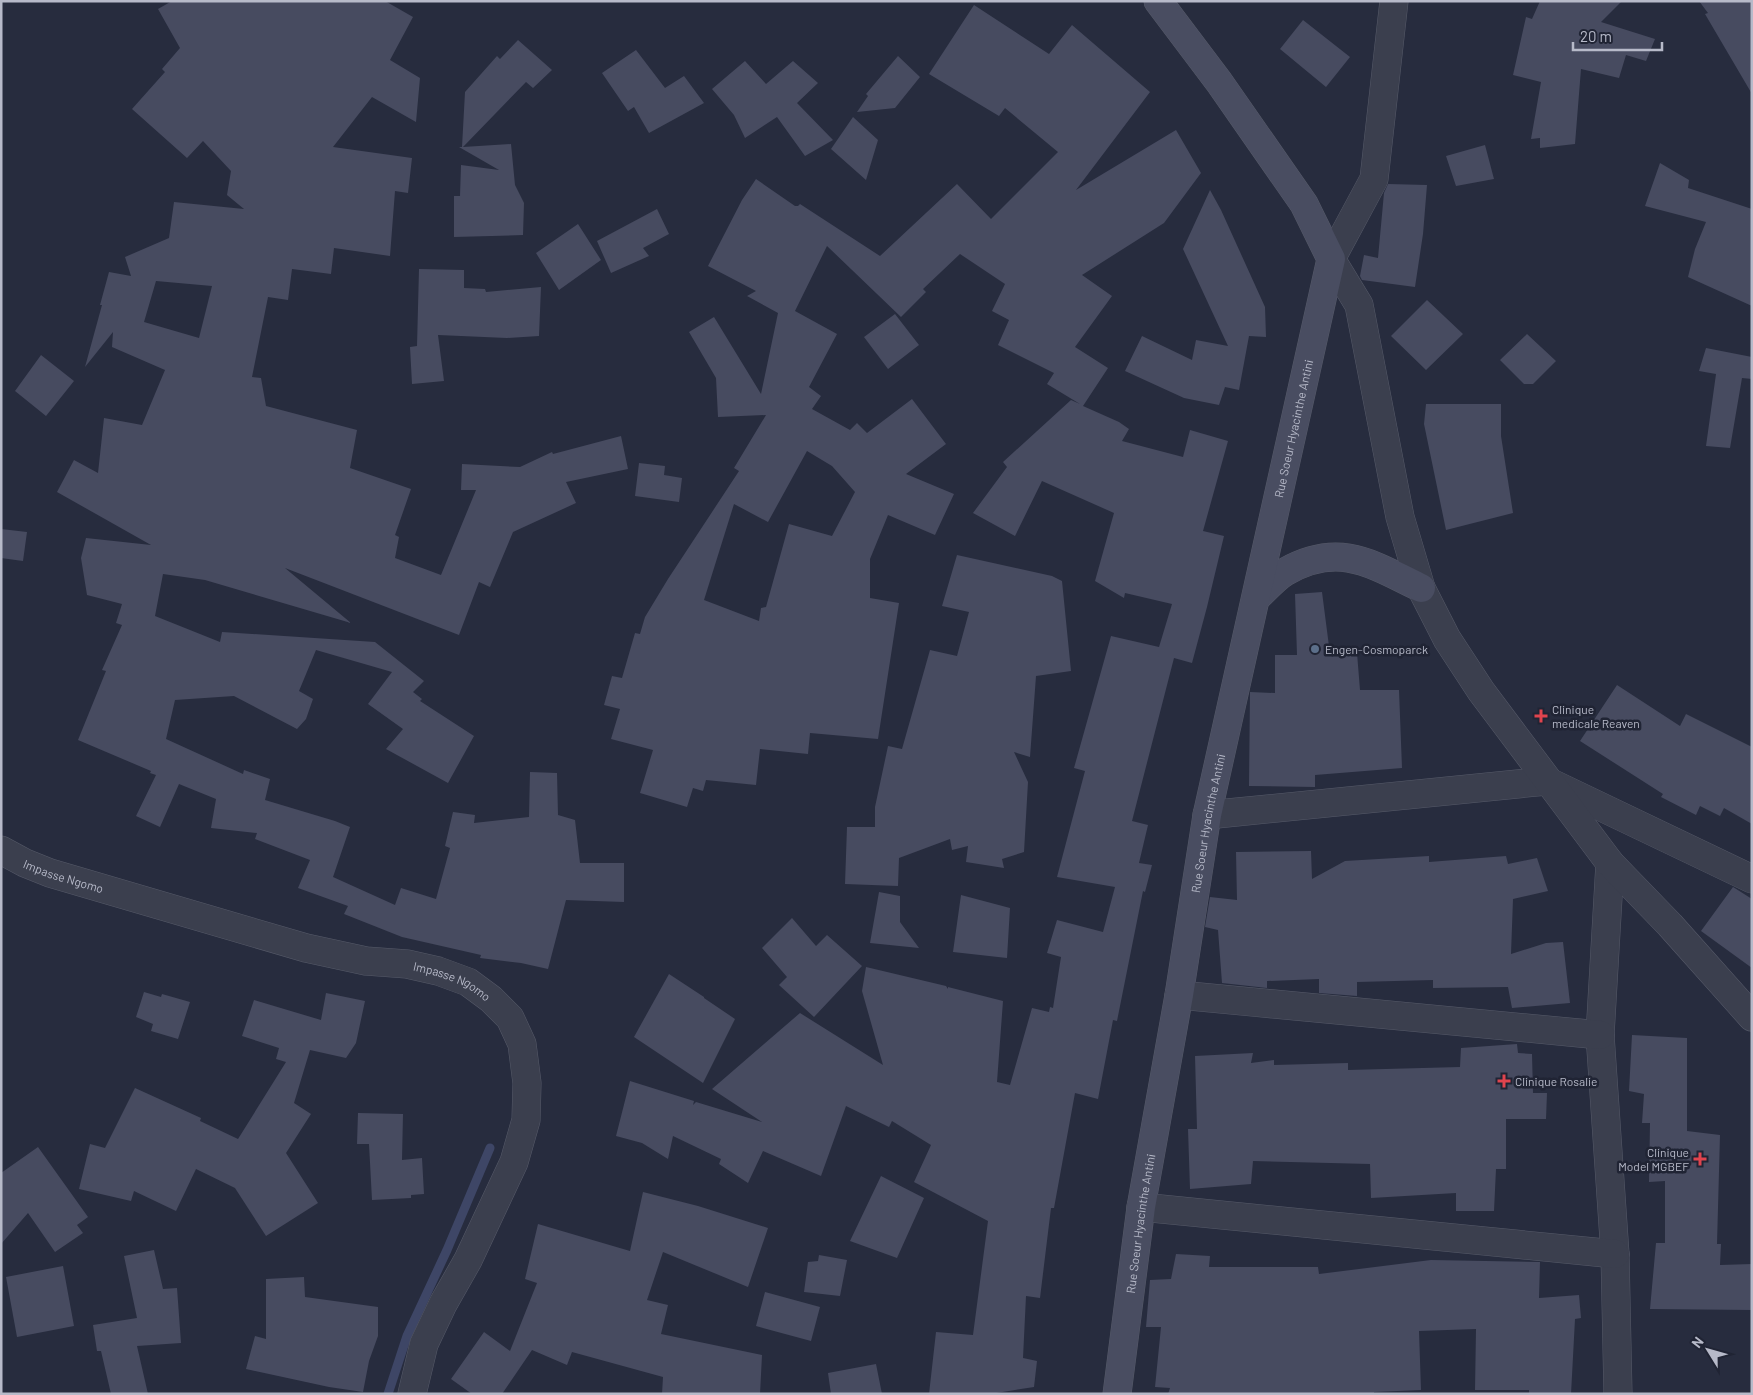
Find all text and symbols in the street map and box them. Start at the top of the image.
scale bar [1573,20,1662,52]
text: 20 m [1580,27,1612,45]
street label: Rue Soeur Hyacinthe Antini [1271,358,1315,499]
place label: Engen-Cosmoparck [1325,642,1428,656]
marker: Engen-Cosmoparck [1309,643,1321,655]
place label: Clinique medicale Reaven [1552,702,1640,730]
marker: Clinique medicale Reaven [1534,709,1548,723]
street label: Rue Soeur Hyacinthe Antini [1188,752,1227,894]
street label: Impasse Ngomo [21,856,105,895]
street label: Impasse Ngomo [412,959,493,1003]
marker: Clinique Rosalie [1497,1074,1511,1088]
place label: Clinique Rosalie [1515,1074,1597,1088]
place label: Clinique Model MGBEF [1618,1145,1689,1173]
street label: Rue Soeur Hyacinthe Antini [1123,1152,1157,1294]
marker: Clinique Model MGBEF [1693,1152,1707,1166]
north arrow [1683,1325,1733,1375]
text: N [1688,1333,1707,1351]

